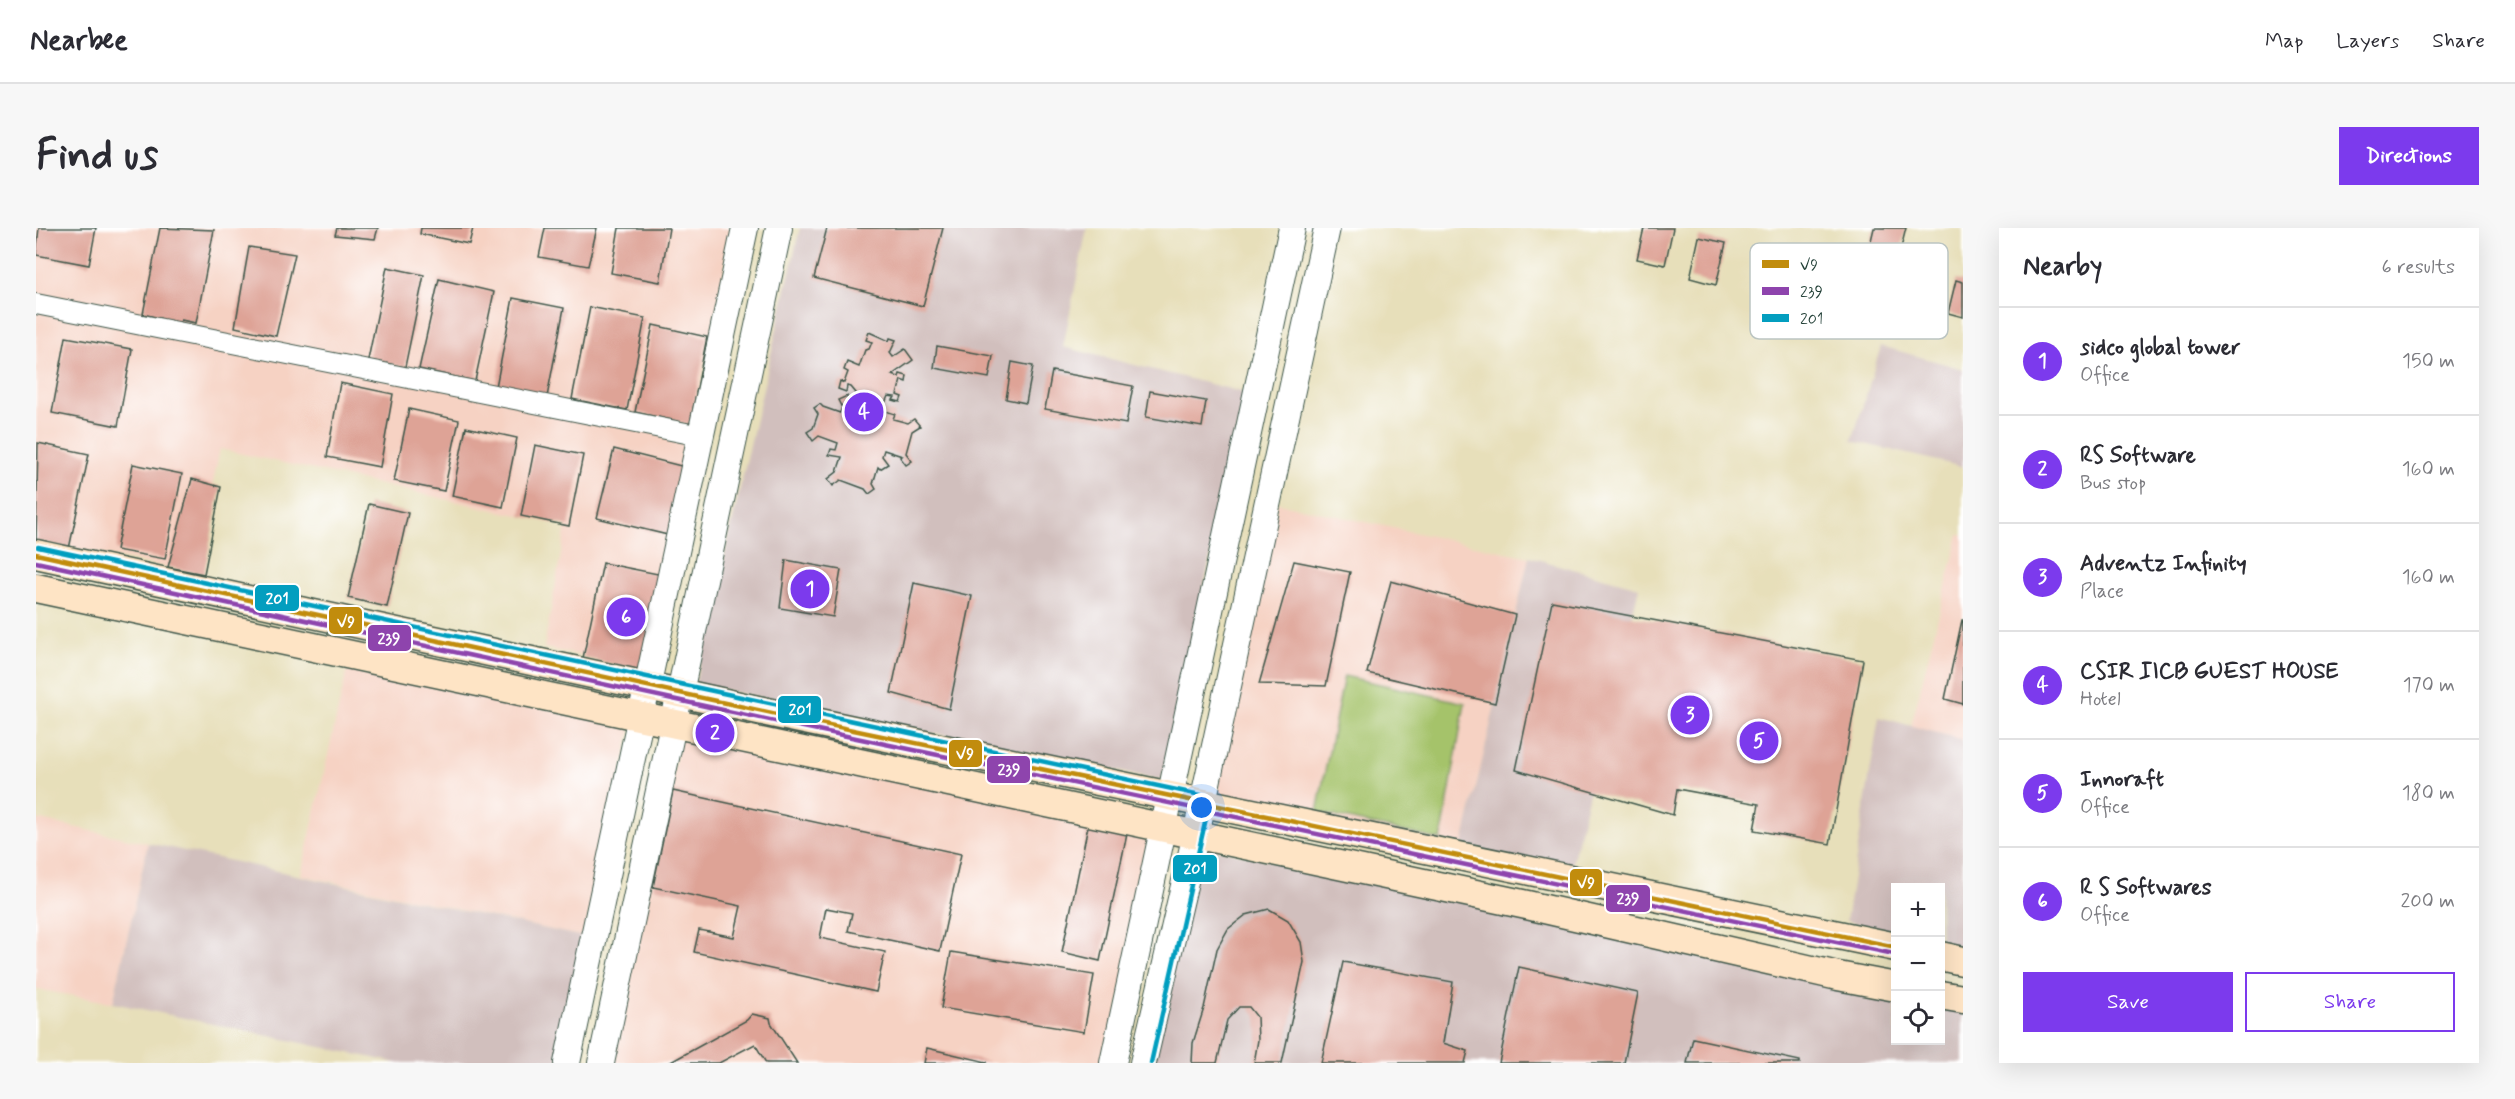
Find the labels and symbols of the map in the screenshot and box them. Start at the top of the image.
legend [1750,243,1948,339]
text: V9 [1800,255,1818,276]
text: 239 [1800,282,1823,303]
text: 201 [1800,309,1823,330]
pin: 4 [844,390,884,435]
pin: 1 [790,566,830,612]
line badge: 201 [254,584,300,612]
text: 201 [265,589,289,610]
pin: 6 [606,594,646,640]
line badge: V9 [328,606,363,635]
text: V9 [337,612,355,633]
line badge: 239 [367,624,412,652]
text: 239 [377,629,401,650]
pin: 3 [1670,692,1710,738]
line badge: 201 [777,695,822,724]
text: 201 [788,700,812,721]
pin: 2 [696,710,734,756]
pin: 5 [1740,718,1778,764]
line badge: V9 [948,739,983,768]
text: V9 [956,744,974,765]
line badge: 239 [986,755,1031,784]
text: 239 [997,760,1021,781]
your location [1187,793,1216,822]
line badge: 201 [1172,854,1218,883]
text: 201 [1183,859,1207,880]
line badge: V9 [1569,868,1603,897]
text: V9 [1577,873,1595,894]
line badge: 239 [1605,884,1651,913]
text: 239 [1616,889,1640,910]

